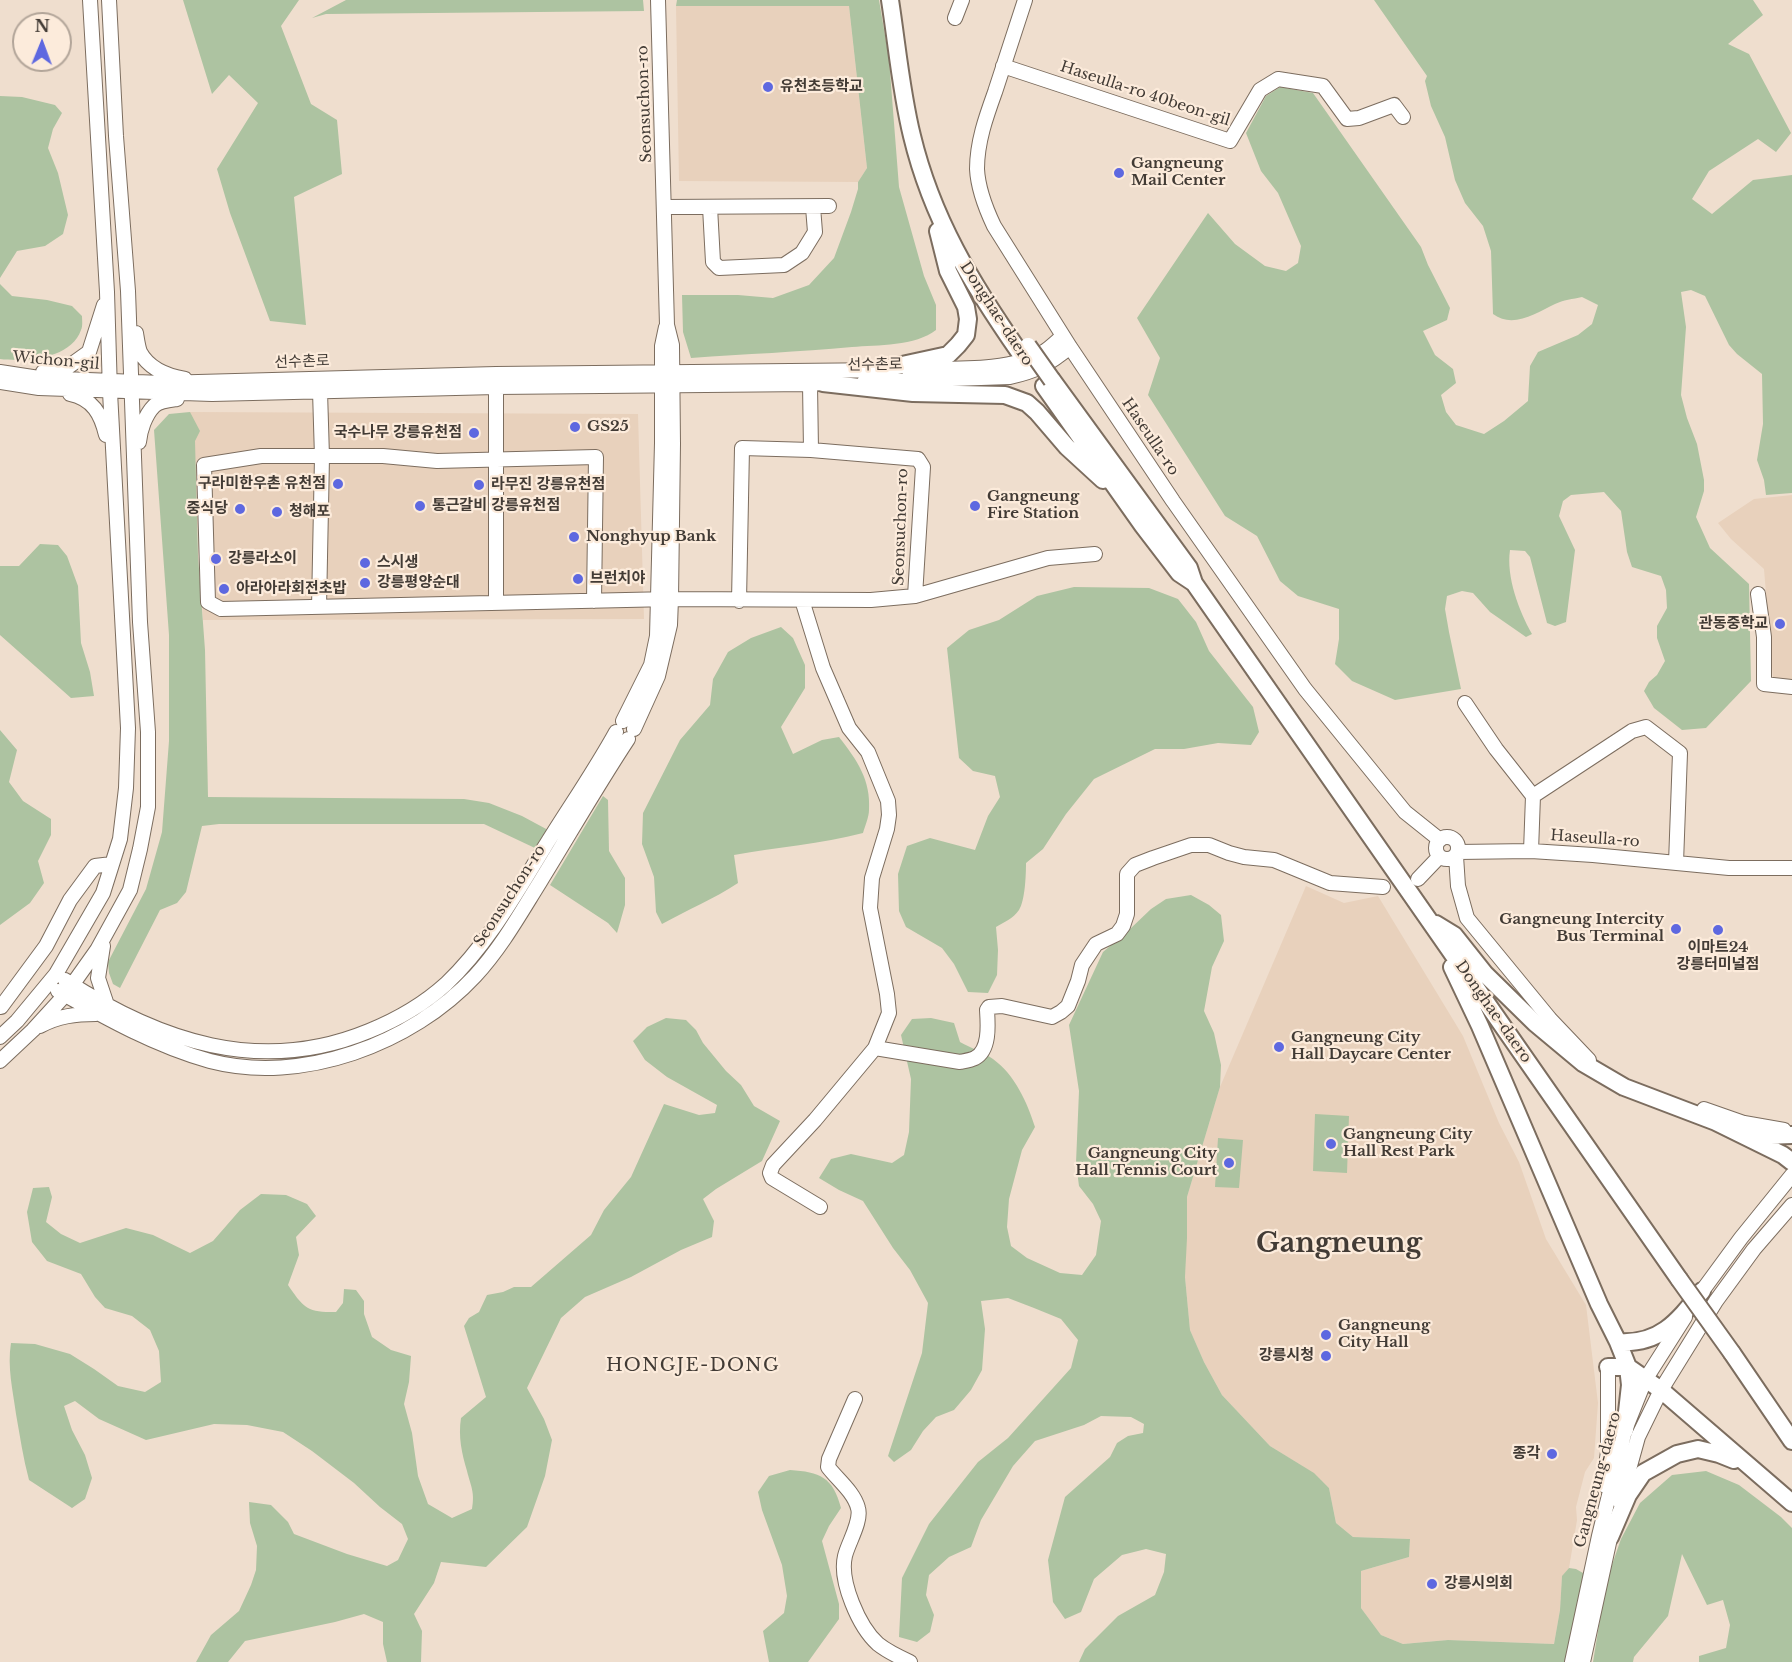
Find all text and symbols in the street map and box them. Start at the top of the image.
north arrow [12,12,72,72]
text: N [35,16,50,36]
street label: Seonsuchon-ro [634,45,656,163]
street label: Haseulla-ro 40beon-gil [1058,58,1232,130]
place label: 유천초등학교 [780,78,863,96]
marker: 유천초등학교 [761,80,775,94]
place label: Gangneung Mail Center [1131,155,1226,190]
marker: Gangneung Mail Center [1112,166,1126,180]
street label: Donghae-daero [956,259,1036,369]
street label: Wichon-gil [12,348,100,374]
street label: 선수촌로 [274,352,330,372]
street label: 선수촌로 [847,356,903,374]
street label: Haseulla-ro [1118,395,1182,479]
place label: GS25 [587,418,629,436]
marker: GS25 [568,420,582,434]
place label: 국수나무 강릉유천점 [334,424,462,442]
marker: 국수나무 강릉유천점 [467,426,481,440]
street label: Seonsuchon-ro [890,468,912,586]
place label: 구라미한우촌 유천점 [198,475,326,493]
place label: 라무진 강릉유천점 [491,476,605,494]
marker: 구라미한우촌 유천점 [331,477,345,491]
marker: 라무진 강릉유천점 [472,478,486,492]
place label: Gangneung Fire Station [987,488,1079,523]
place label: 통근갈비 강릉유천점 [432,497,560,515]
marker: 통근갈비 강릉유천점 [413,499,427,513]
marker: Gangneung Fire Station [968,499,982,513]
place label: 중식당 [187,500,228,518]
marker: 중식당 [233,502,247,516]
place label: 청해포 [289,503,330,521]
marker: 청해포 [270,505,284,519]
place label: Nonghyup Bank [586,528,716,546]
marker: Nonghyup Bank [567,530,581,544]
place label: 강릉라소이 [228,550,297,568]
marker: 강릉라소이 [209,552,223,566]
place label: 스시생 [377,554,418,572]
marker: 스시생 [358,556,372,570]
place label: 브런치야 [590,570,645,588]
marker: 브런치야 [571,572,585,586]
place label: 강릉평양순대 [377,574,460,592]
marker: 강릉평양순대 [358,576,372,590]
place label: 아라아라회전초밥 [236,580,346,598]
marker: 아라아라회전초밥 [217,582,231,596]
place label: 관동중학교 [1699,615,1768,633]
marker: 관동중학교 [1773,617,1787,631]
street label: Haseulla-ro [1550,827,1640,851]
street label: Seonsuchon-ro [470,842,550,950]
place label: Gangneung Intercity Bus Terminal [1499,911,1664,946]
marker: Gangneung Intercity Bus Terminal [1669,922,1683,936]
marker: 이마트24 강릉터미널점 [1711,923,1725,937]
place label: 이마트24 강릉터미널점 [1677,939,1759,974]
street label: Donghae-daero [1451,958,1535,1066]
place label: Gangneung City Hall Daycare Center [1291,1029,1451,1064]
marker: Gangneung City Hall Daycare Center [1272,1040,1286,1054]
place label: Gangneung City Hall Rest Park [1343,1126,1472,1161]
marker: Gangneung City Hall Rest Park [1324,1137,1338,1151]
place label: Gangneung City Hall Tennis Court [1075,1145,1217,1180]
marker: Gangneung City Hall Tennis Court [1222,1156,1236,1170]
district label: Gangneung [1256,1228,1422,1260]
place label: Gangneung City Hall [1338,1317,1430,1352]
marker: Gangneung City Hall [1319,1328,1333,1342]
place label: 강릉시청 [1259,1347,1314,1365]
marker: 강릉시청 [1319,1349,1333,1363]
district label: HONGJE-DONG [606,1355,780,1377]
street label: Gangneung-daero [1571,1410,1625,1550]
place label: 종각 [1512,1445,1540,1463]
marker: 종각 [1545,1447,1559,1461]
place label: 강릉시의회 [1444,1575,1513,1593]
marker: 강릉시의회 [1425,1577,1439,1591]

